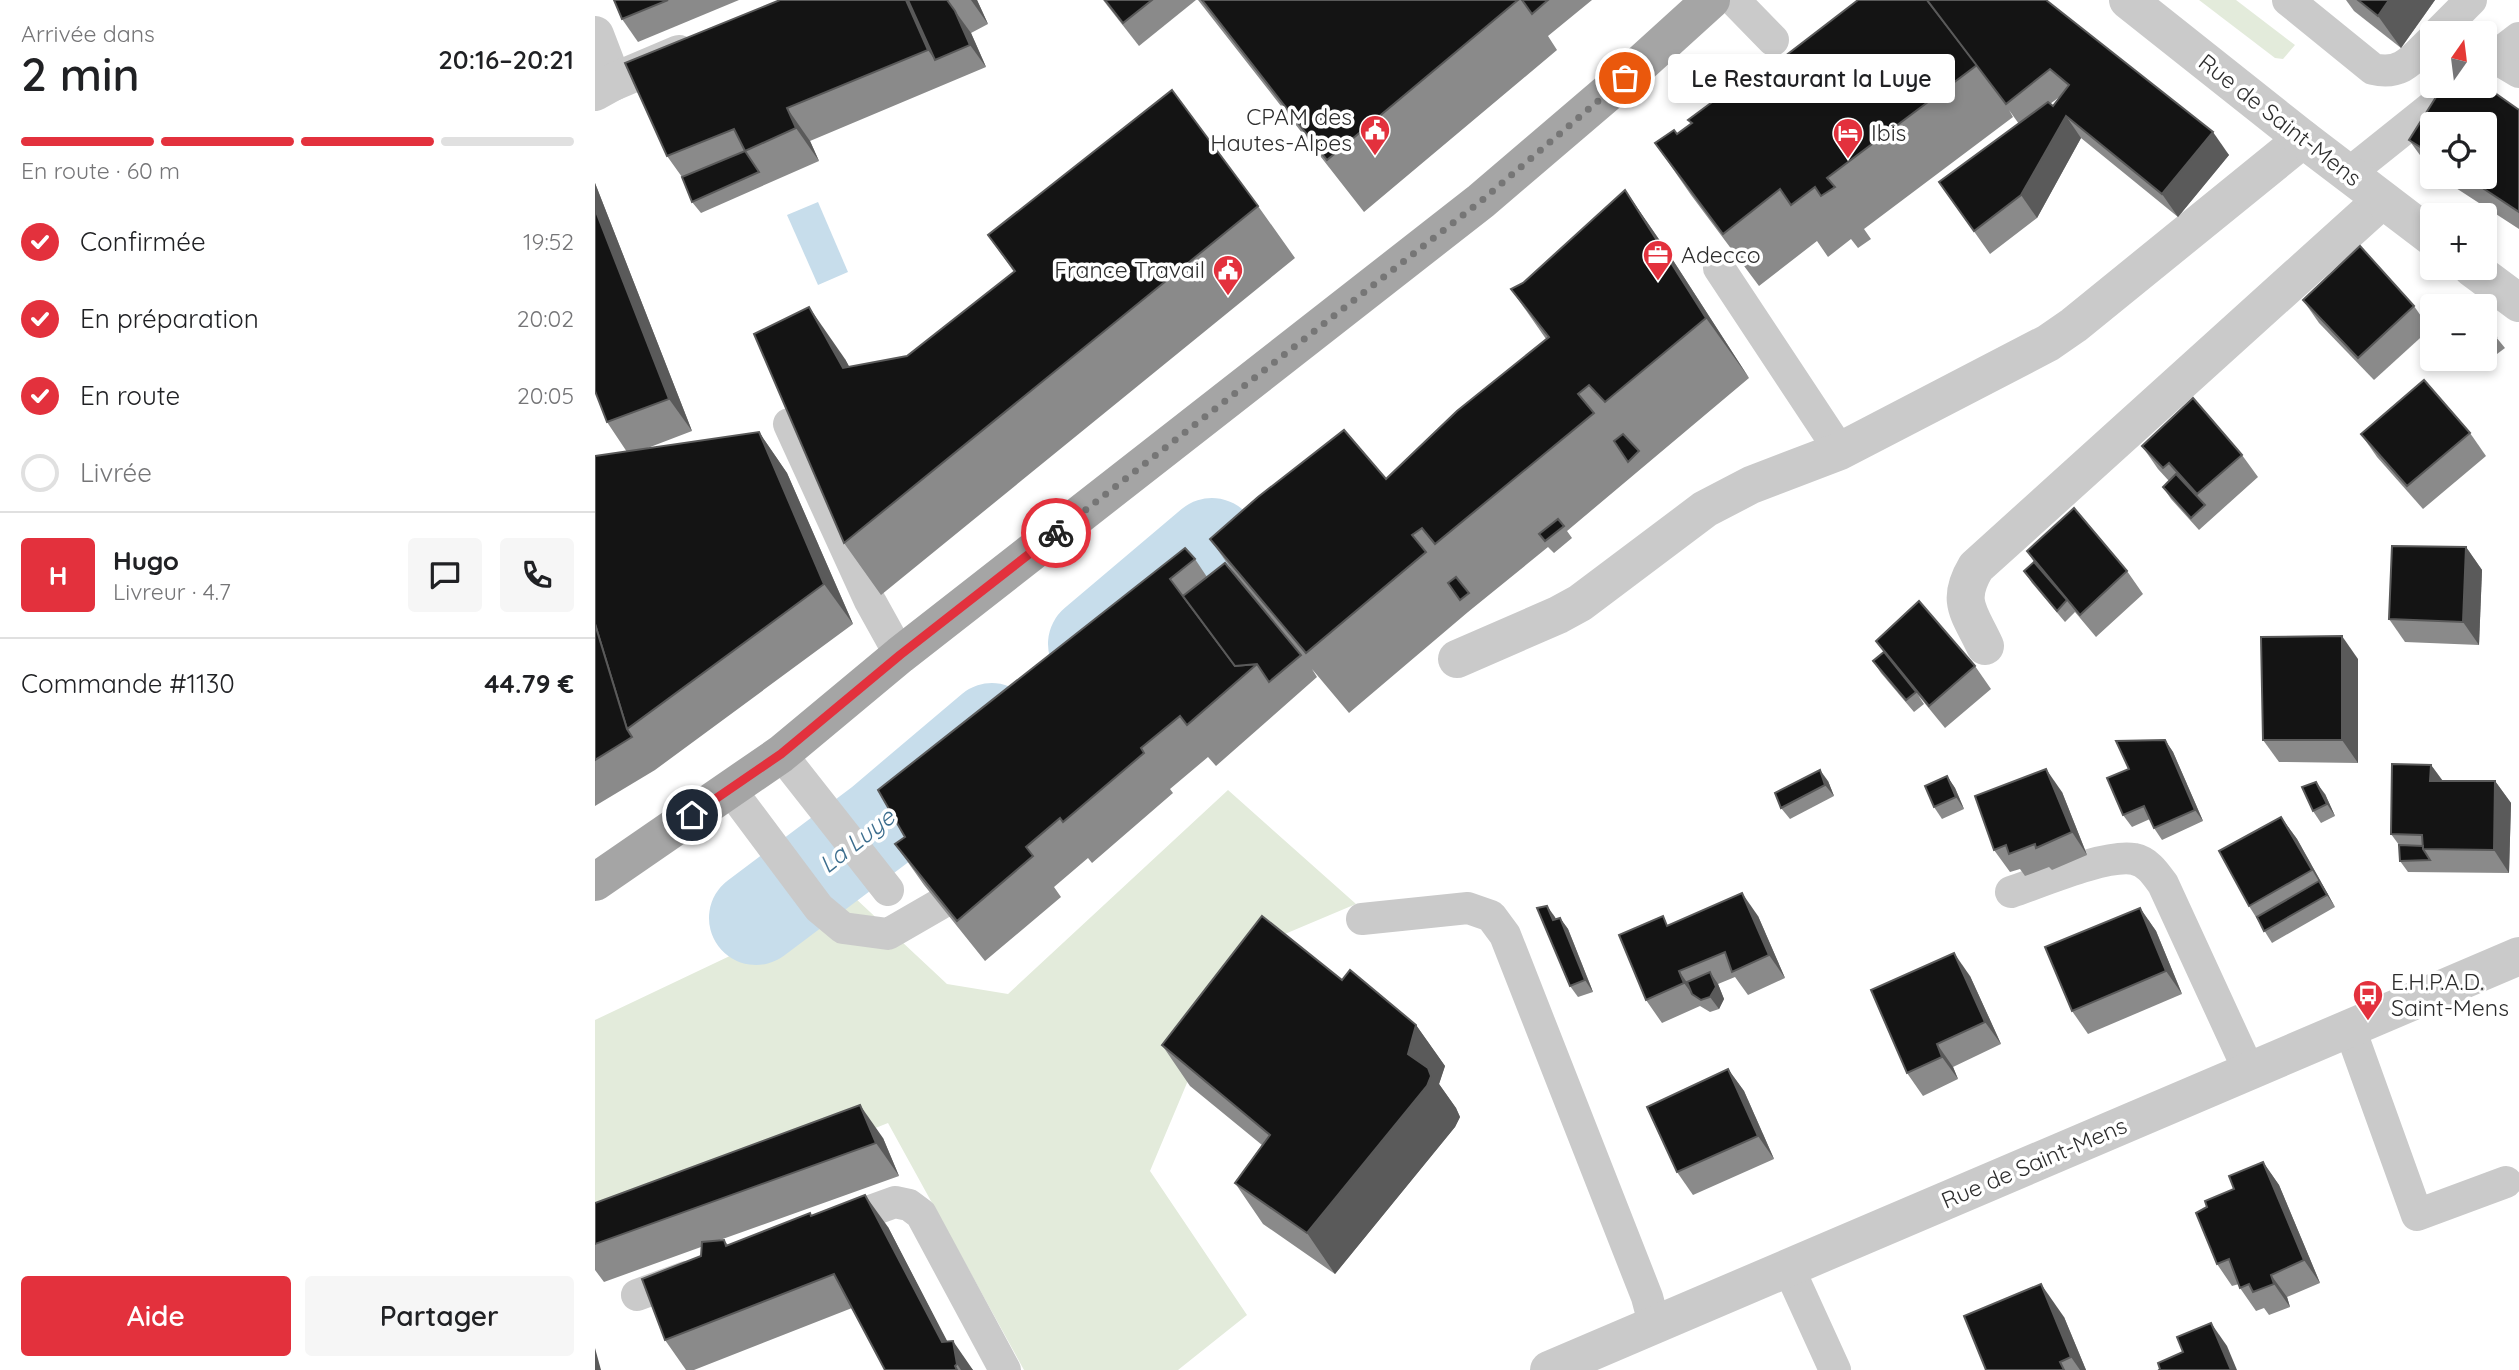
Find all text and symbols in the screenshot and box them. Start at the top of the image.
text: Arrivée dans [21,19,155,48]
north arrow [2420,21,2497,98]
map controls [2420,21,2497,371]
text: 20:16–20:21 [438,43,574,76]
text: 2 min [21,45,140,103]
street label: Rue de Saint-Mens [2193,47,2368,192]
pin [1595,48,1655,108]
callout: Le Restaurant la Luye [1667,54,1954,102]
icon: bag [1606,59,1644,97]
text: Le Restaurant la Luye [1691,64,1932,93]
place label: CPAM des Hautes-Alpes [1210,102,1352,157]
button: locate [2420,112,2497,189]
public building icon: CPAM des Hautes-Alpes [1358,113,1392,157]
hotel icon: Ibis [1831,116,1865,160]
place label: Ibis [1871,118,1906,147]
text: En route · 60 m [21,156,180,185]
button: + [2420,203,2497,280]
icon: check [21,223,59,261]
text: Confirmée [80,225,206,258]
text: 19:52 [523,227,574,256]
office icon: Adecco [1641,238,1675,282]
place label: Adecco [1681,240,1761,269]
public building icon: France Travail [1211,253,1245,297]
place label: France Travail [1054,255,1205,284]
button: − [2420,294,2497,371]
icon: check [21,300,59,338]
text: En préparation [80,302,259,335]
text: 20:02 [517,304,574,333]
icon: check [21,377,59,415]
text: En route [80,379,180,412]
text: 20:05 [517,381,574,410]
text: Livrée [80,456,152,489]
courier [1021,498,1091,568]
icon: bike [1037,514,1075,552]
button: chat [408,538,482,612]
button: phone [500,538,574,612]
text: Hugo [113,544,179,577]
text: H [49,559,67,592]
text: Livreur · 4.7 [113,577,231,606]
text: Commande #1130 [21,667,235,700]
text: 44.79 € [484,667,574,700]
pin [662,785,722,845]
icon: home [673,796,711,834]
water label: La Luye [813,801,901,879]
place label: E.H.P.A.D. Saint-Mens [2391,967,2509,1022]
bus stop icon: E.H.P.A.D. Saint-Mens [2351,978,2385,1022]
street label: Rue de Saint-Mens [1937,1110,2131,1215]
button: Aide [21,1276,291,1356]
button: Partager [305,1276,574,1356]

